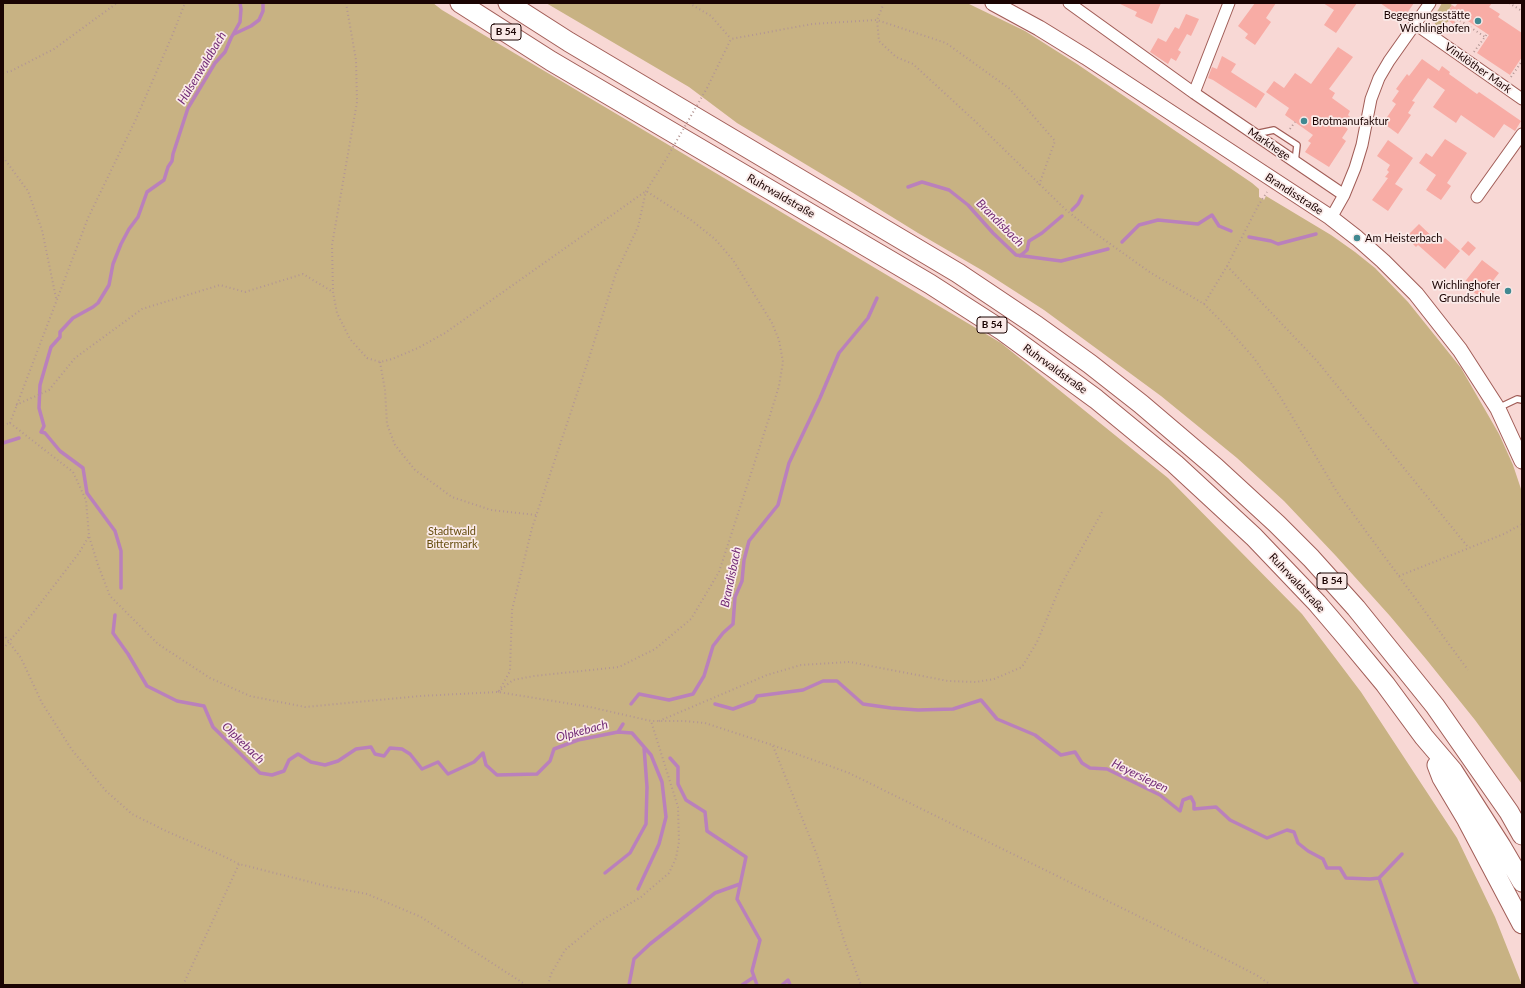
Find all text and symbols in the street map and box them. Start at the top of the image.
place label: Begegnungsstätte Wichlinghofen [1384,8,1470,34]
marker: Begegnungsstätte Wichlinghofen [1473,16,1483,26]
road number: B 54 [491,24,521,40]
water label: Hülsenwaldbach [175,29,229,107]
street label: Vinklöther Mark [1442,40,1514,96]
place label: Brotmanufaktur [1312,114,1389,128]
marker: Brotmanufaktur [1299,116,1309,126]
street label: Markhege [1245,125,1293,163]
street label: Brandisstraße [1263,170,1325,218]
street label: Ruhrwaldstraße [745,171,817,221]
water label: Brandisbach [973,196,1027,250]
place label: Am Heisterbach [1365,231,1442,245]
marker: Am Heisterbach [1352,233,1362,243]
place label: Wichlinghofer Grundschule [1432,278,1500,304]
marker: Wichlinghofer Grundschule [1503,286,1513,296]
road number: B 54 [977,317,1007,333]
street label: Ruhrwaldstraße [1020,341,1090,397]
park label: Stadtwald Bittermark [426,524,478,550]
water label: Brandisbach [718,545,744,609]
street label: Ruhrwaldstraße [1266,551,1328,615]
road number: B 54 [1317,573,1347,589]
water label: Olpkebach [554,717,610,745]
water label: Olpkebach [219,719,267,767]
water label: Heyersiepen [1109,756,1171,796]

